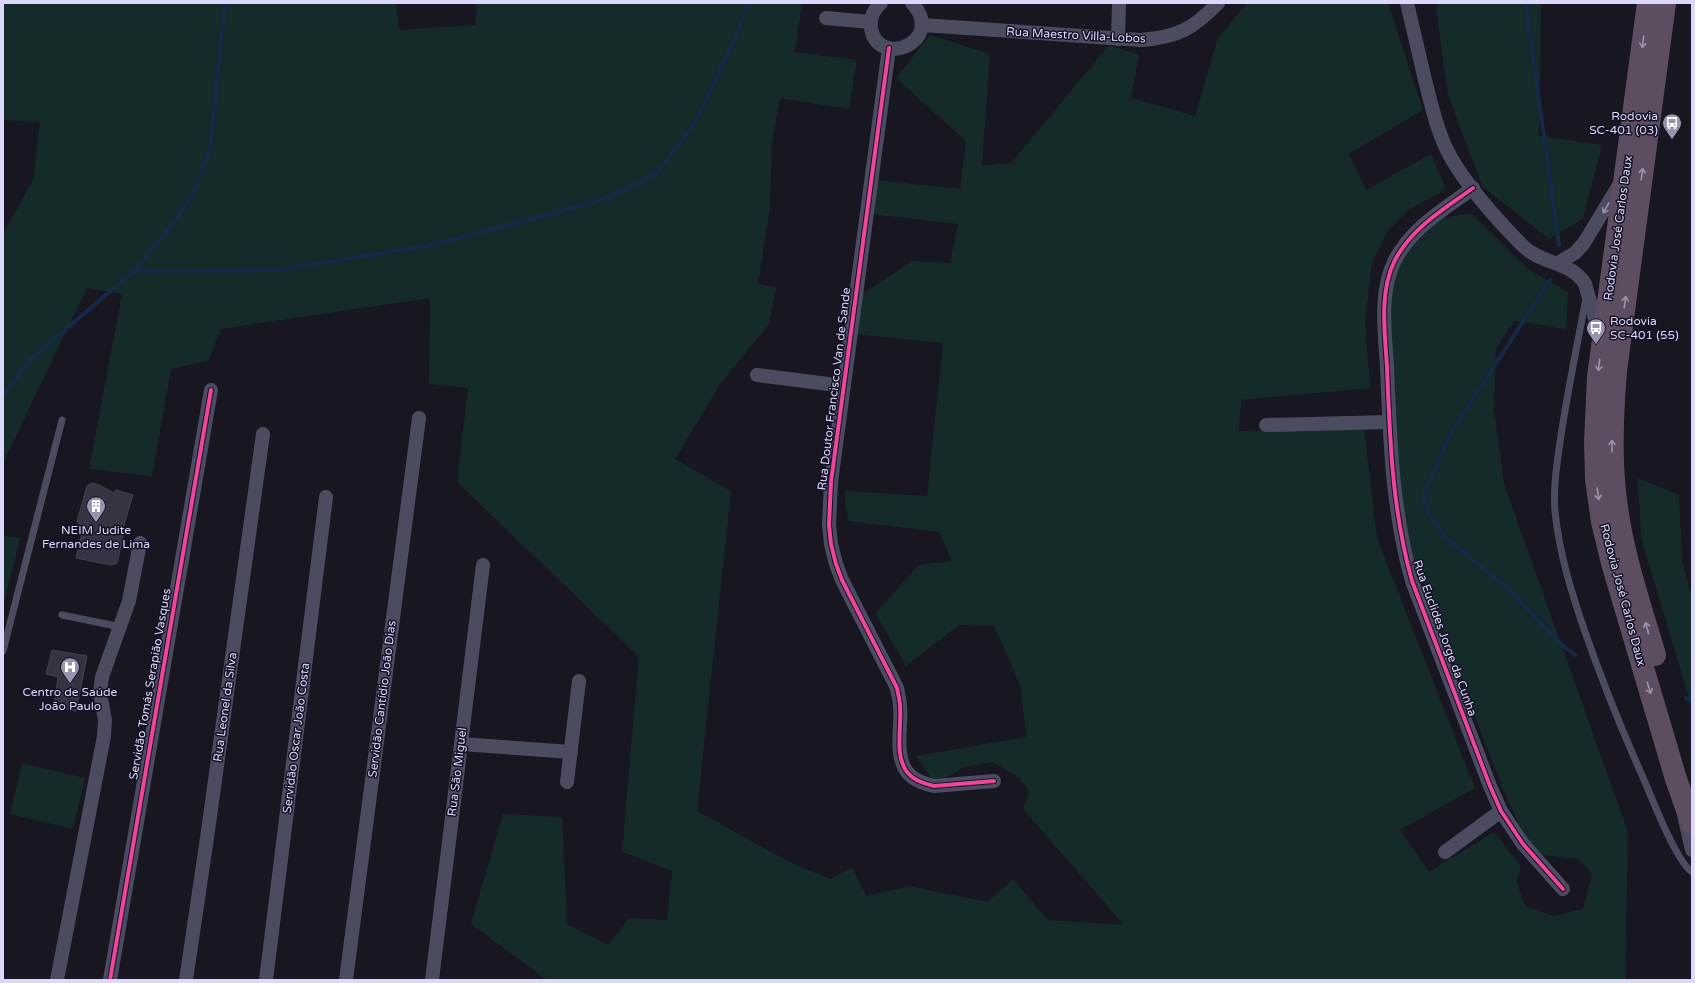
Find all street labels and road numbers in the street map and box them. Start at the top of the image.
street label: Rua Maestro Villa-Lobos [1006,24,1146,46]
street label: Rodovia José Carlos Daux [1601,154,1635,302]
street label: Rua Doutor Francisco Van de Sande [815,287,853,491]
street label: Rodovia José Carlos Daux [1597,522,1649,668]
street label: Rua Euclides Jorge da Cunha [1410,558,1480,718]
street label: Servidão Tomás Serapião Vasques [126,587,174,781]
street label: Servidão Cantídio João Dias [365,619,399,778]
street label: Rua Leonel da Silva [210,651,240,763]
street label: Servidão Oscar João Costa [280,662,312,814]
street label: Rua São Miguel [445,727,469,817]

